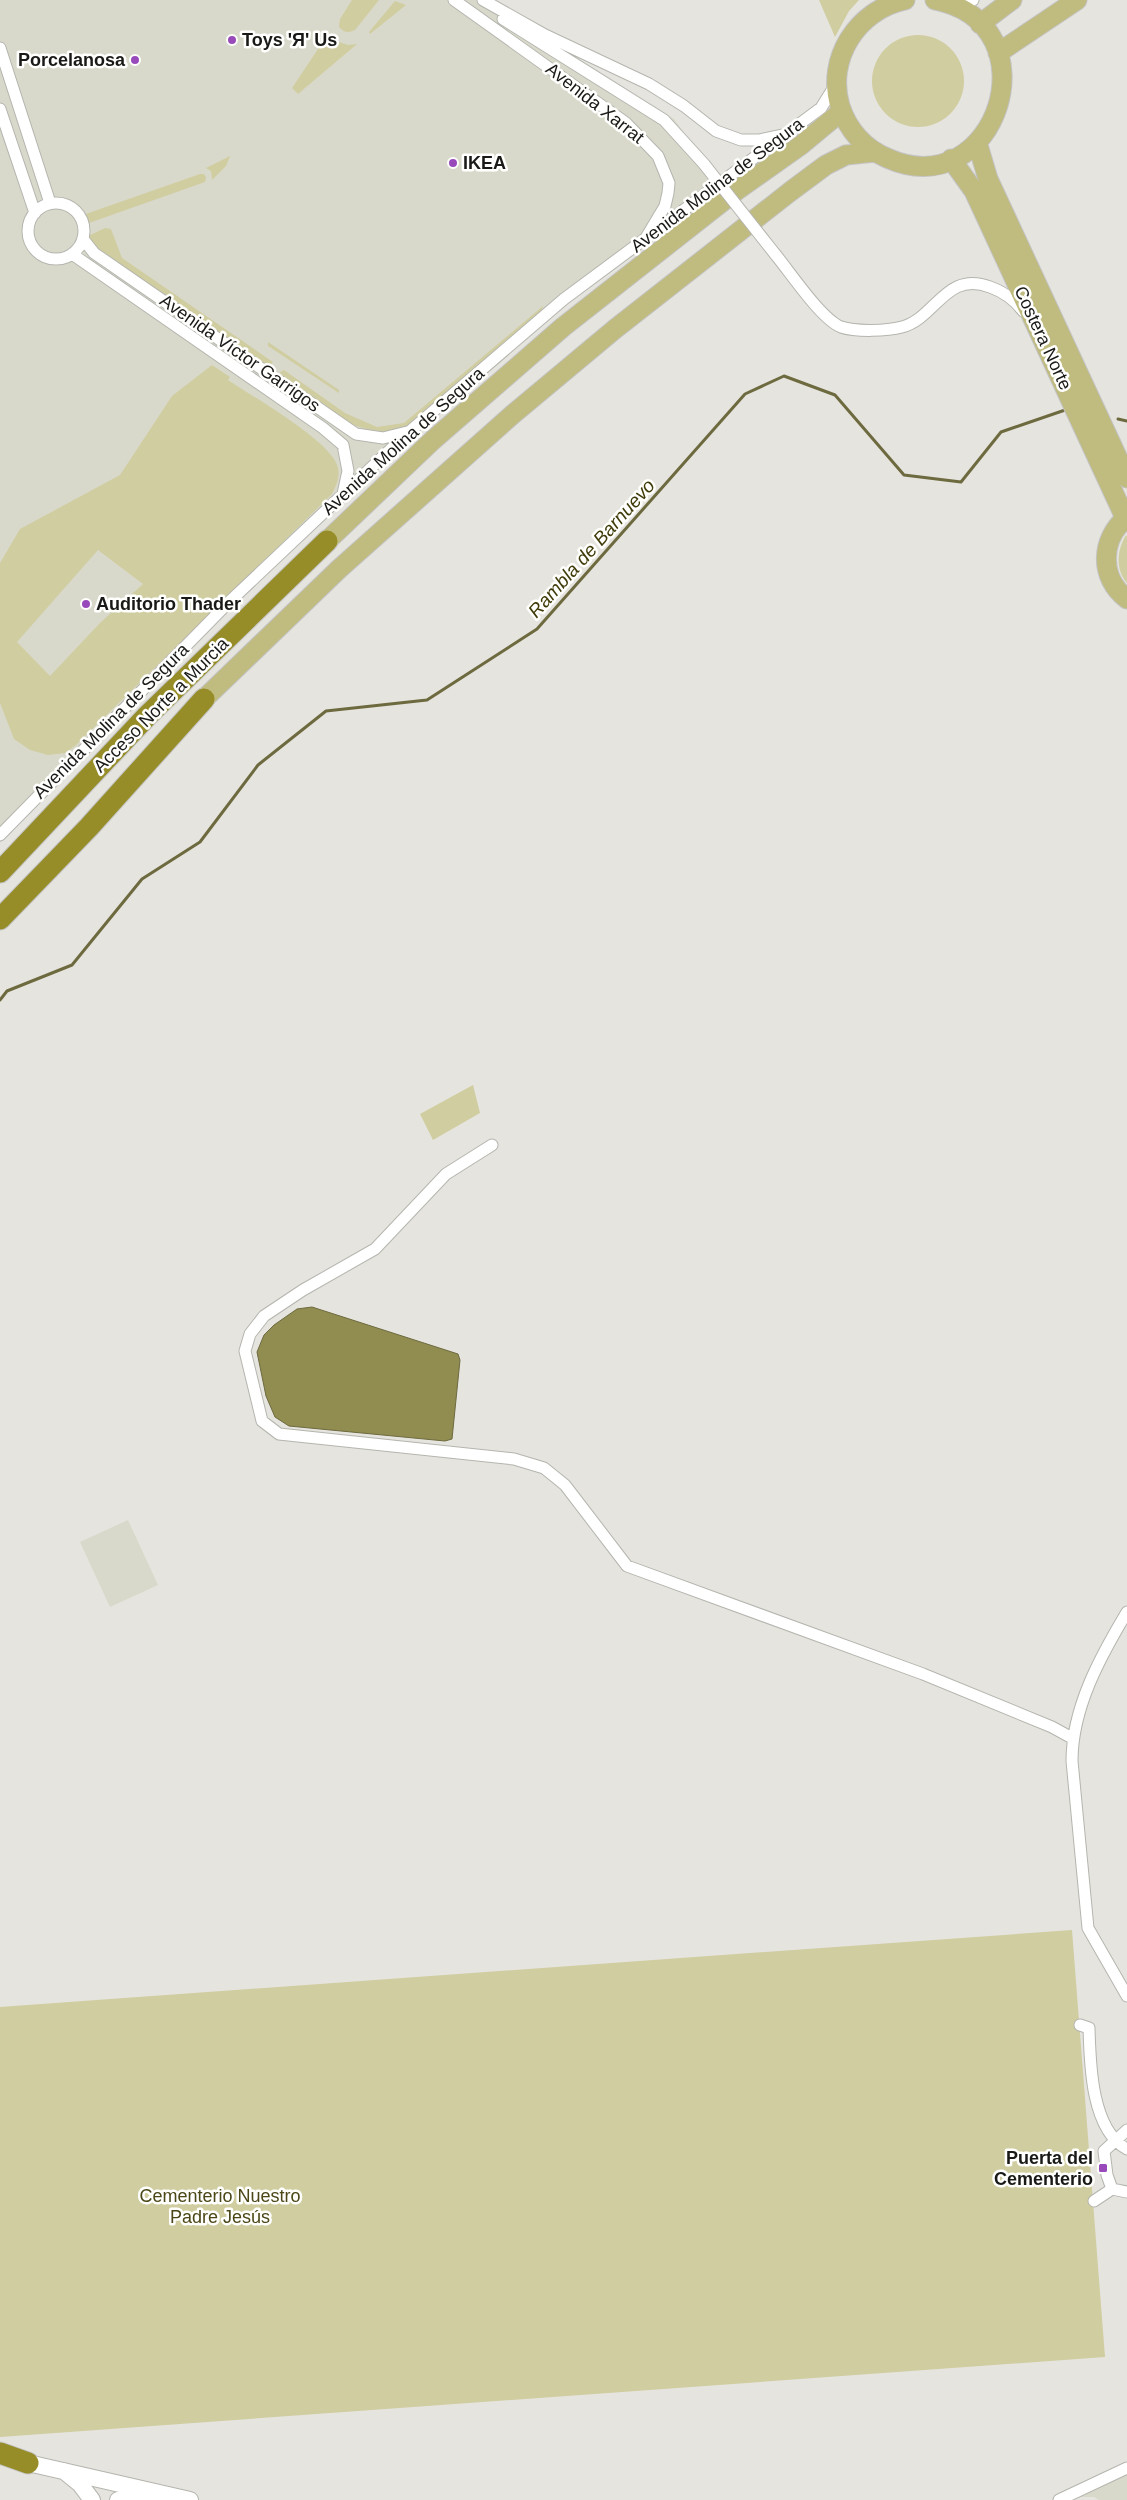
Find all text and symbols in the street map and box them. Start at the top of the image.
place label: Toys 'Я' Us [242,30,337,50]
marker: Toys 'Я' Us [226,34,238,46]
place label: Porcelanosa [18,50,126,70]
marker: Porcelanosa [129,54,141,66]
street label: Avenida Xarrat [542,59,648,147]
street label: Avenida Molina de Segura [627,113,808,256]
place label: IKEA [463,153,506,173]
marker: IKEA [447,157,459,169]
street label: Costera Norte [1010,283,1076,393]
street label: Avenida Víctor Garrigos [156,290,324,416]
street label: Avenida Molina de Segura [318,362,489,519]
water label: Rambla de Barnuevo [524,475,659,622]
place label: Auditorio Thader [96,594,241,614]
marker: Auditorio Thader [80,598,92,610]
street label: Acceso Norte a Murcia [90,633,233,776]
street label: Avenida Molina de Segura [29,639,193,803]
place label: Puerta del Cementerio [994,2148,1093,2189]
marker: Puerta del Cementerio [1097,2162,1109,2174]
park label: Cementerio Nuestro Padre Jesús [139,2186,301,2227]

